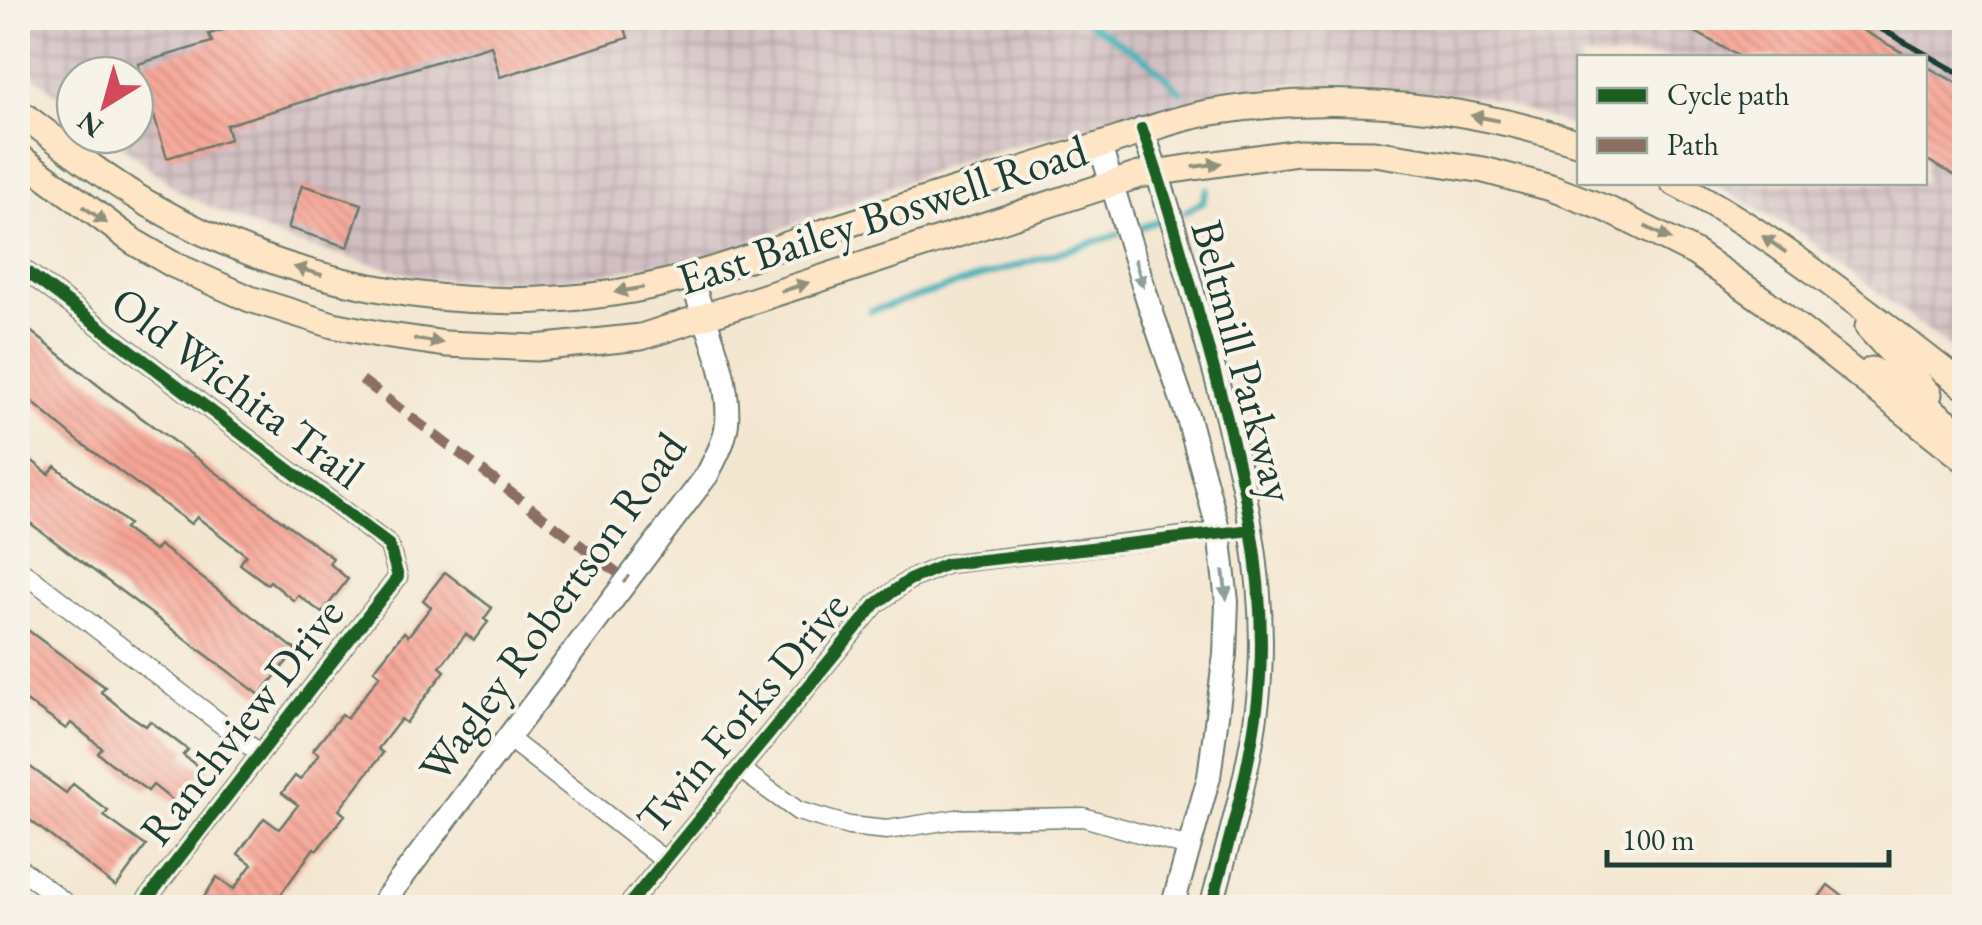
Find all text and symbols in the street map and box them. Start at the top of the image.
north arrow [55,55,155,155]
legend [1577,55,1927,185]
text: Cycle path [1667,75,1790,114]
text: N [70,104,110,146]
one-way arrow [1470,109,1501,125]
street label: East Bailey Boswell Road [670,120,1095,308]
text: Path [1667,125,1719,164]
one-way arrow [1191,157,1223,173]
one-way arrow [82,205,108,225]
street label: Beltmill Parkway [1179,214,1310,509]
one-way arrow [1644,224,1673,241]
one-way arrow [1761,235,1787,254]
one-way arrow [1132,258,1147,288]
one-way arrow [292,263,323,279]
street label: Old Wichita Trail [100,273,376,501]
one-way arrow [781,279,811,294]
one-way arrow [613,283,644,298]
one-way arrow [412,334,444,350]
street label: Wagley Robertson Road [405,420,699,794]
one-way arrow [1217,570,1233,602]
street label: Twin Forks Drive [623,578,861,846]
street label: Ranchview Drive [126,586,356,856]
scale bar [1607,805,1890,867]
text: 100 m [1622,820,1695,859]

